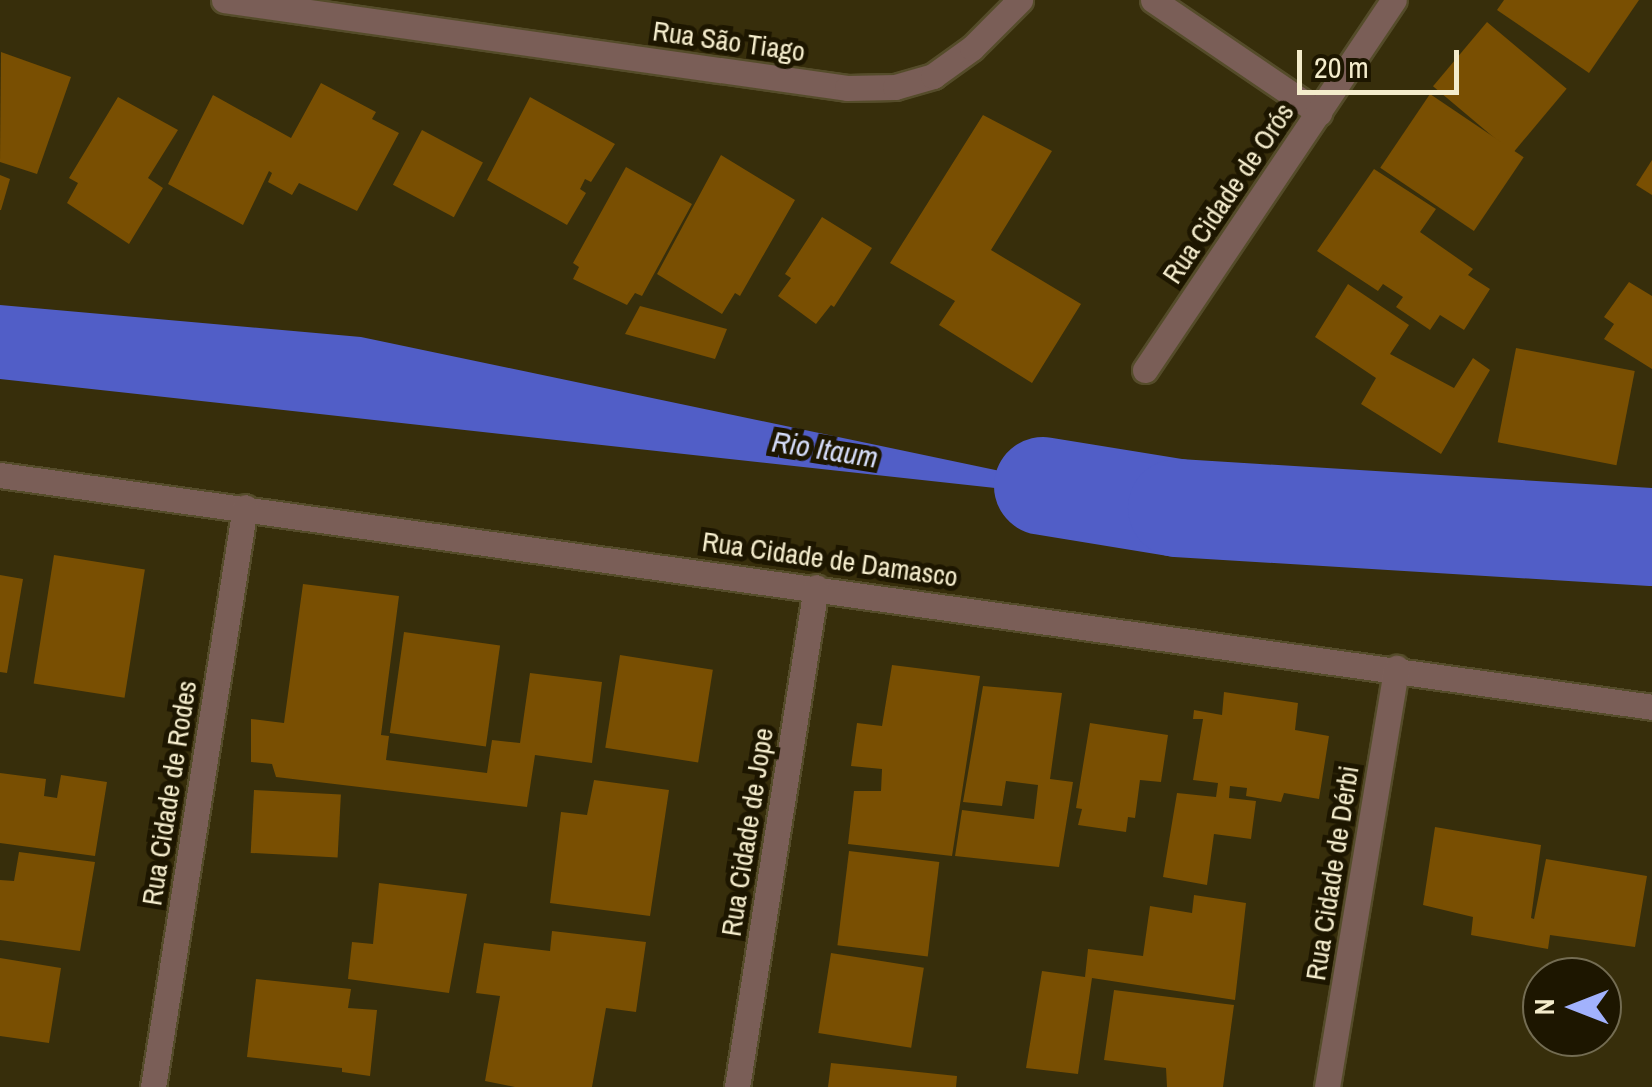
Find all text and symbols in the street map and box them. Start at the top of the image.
street label: Rua São Tiago [650,14,808,68]
scale bar [1302,30,1464,92]
text: 20 m [1314,47,1369,87]
street label: Rua Cidade de Orós [1155,96,1301,290]
water label: Rio Itaum [770,423,880,475]
street label: Rua Cidade de Damasco [700,524,960,594]
street label: Rua Cidade de Rodes [135,678,203,908]
street label: Rua Cidade de Jope [714,725,780,939]
street label: Rua Cidade de Dérbi [1298,763,1366,983]
north arrow [1522,957,1622,1057]
text: N [1525,999,1563,1015]

